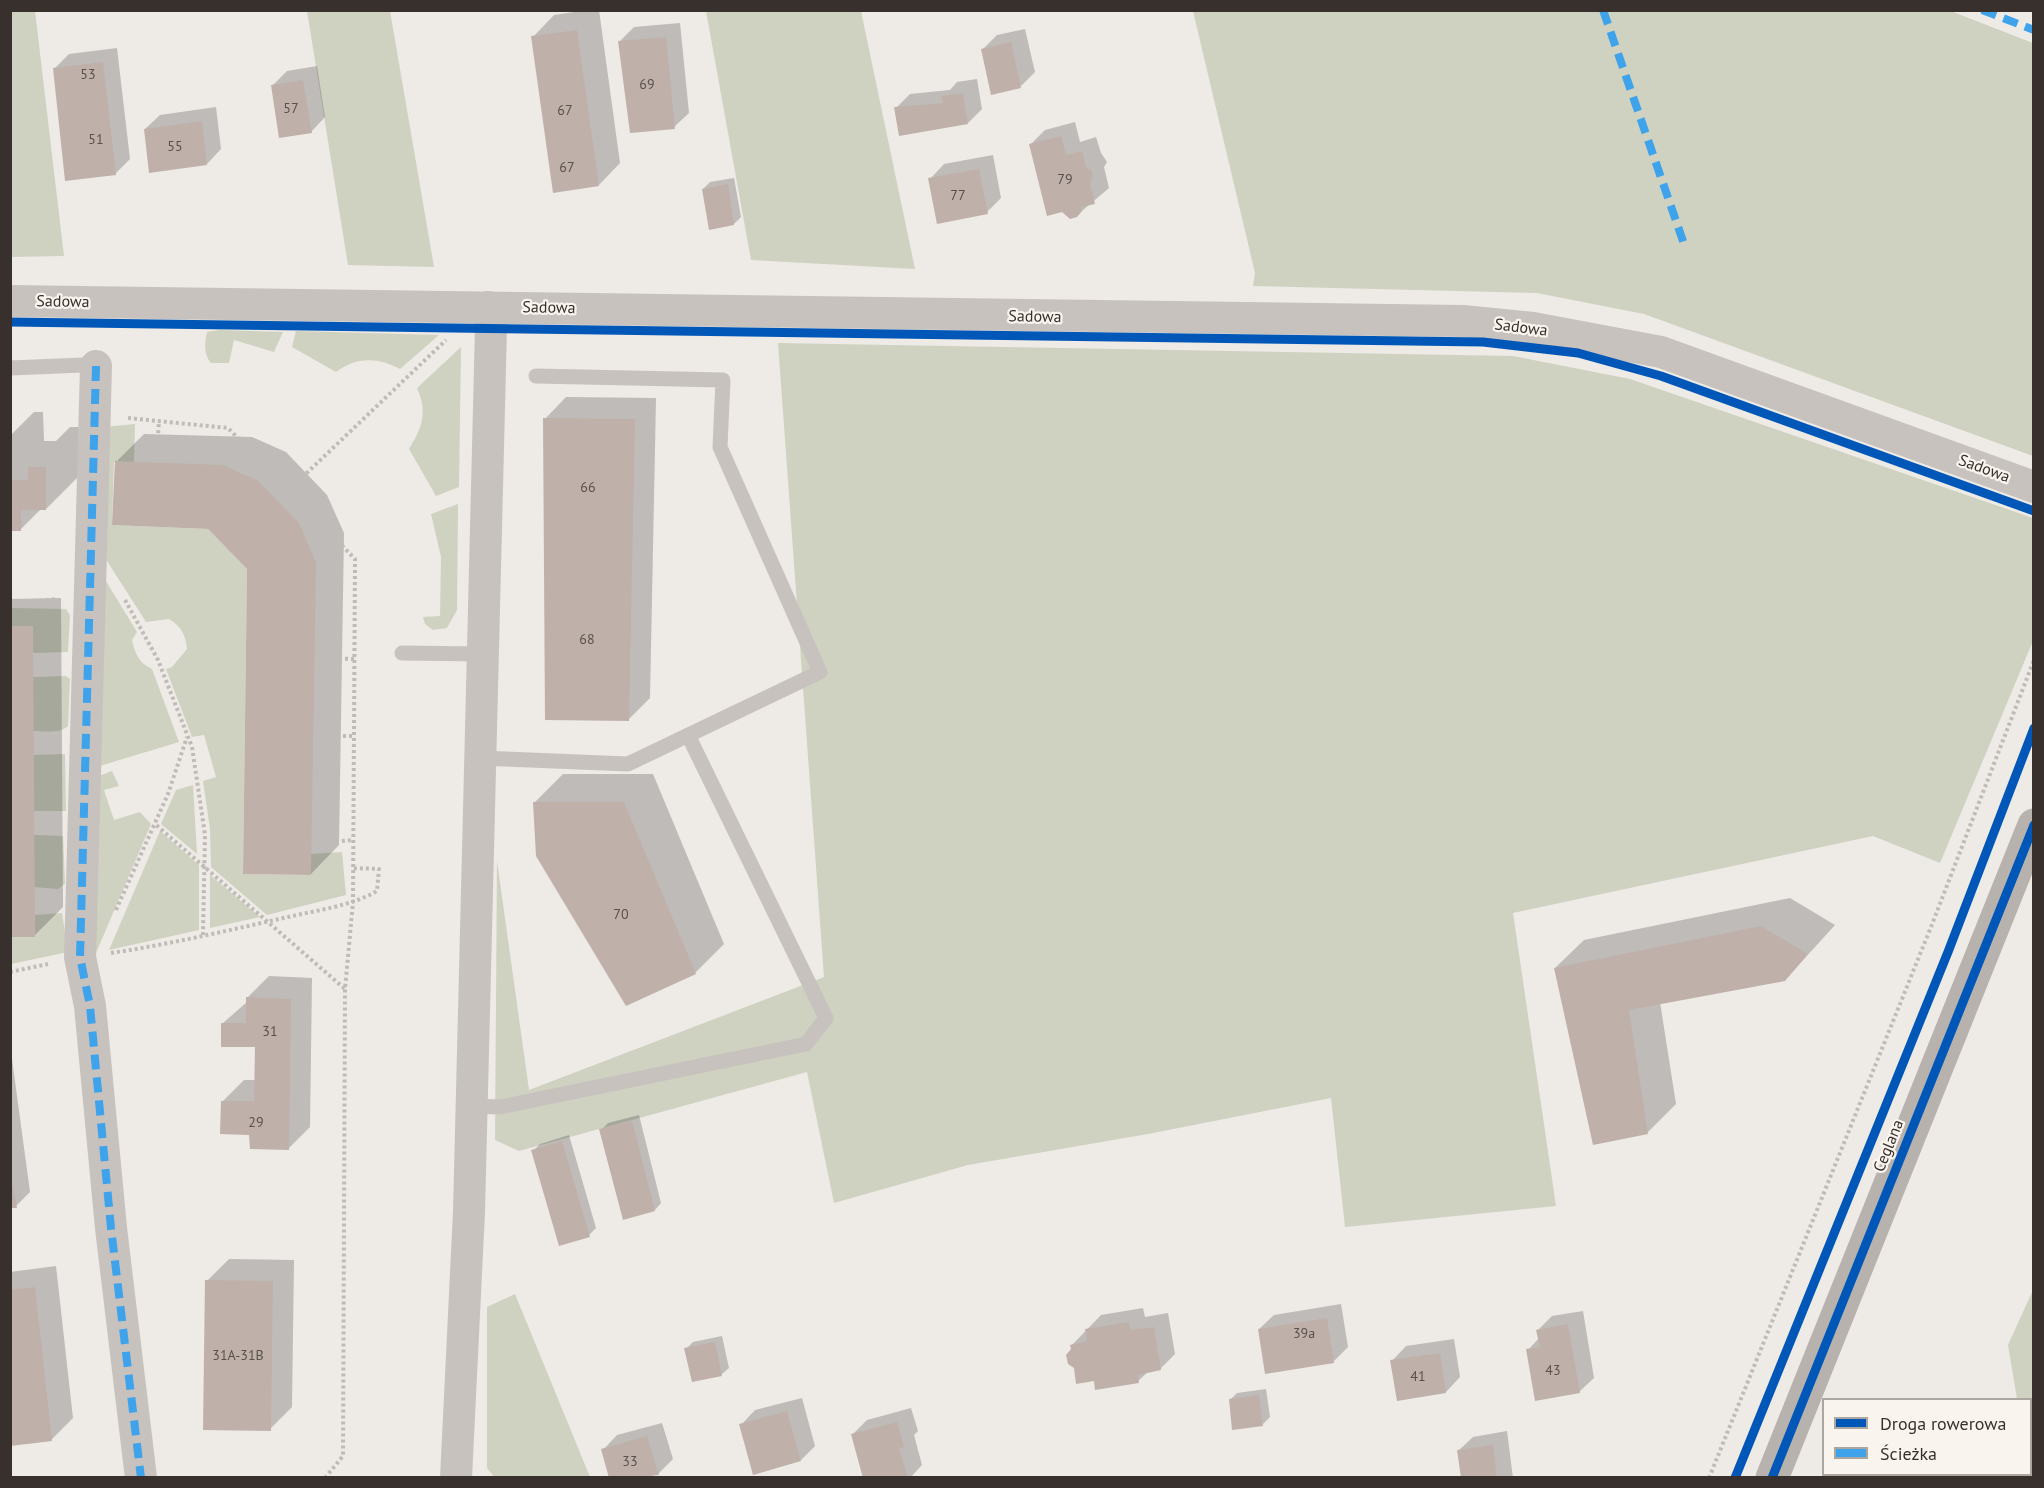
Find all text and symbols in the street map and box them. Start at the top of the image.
house number: 53 [80,67,96,83]
house number: 69 [639,77,655,93]
house number: 57 [283,101,299,117]
house number: 67 [557,103,573,119]
house number: 51 [88,132,104,148]
house number: 55 [167,139,183,155]
house number: 67 [559,160,575,176]
house number: 79 [1057,172,1073,188]
house number: 77 [950,188,966,204]
street label: Sadowa [36,292,90,312]
street label: Sadowa [522,298,576,318]
street label: Sadowa [1008,307,1062,327]
street label: Sadowa [1493,315,1549,341]
street label: Sadowa [1956,451,2012,487]
house number: 66 [580,480,596,496]
house number: 68 [579,632,595,648]
house number: 70 [613,907,629,923]
house number: 31 [262,1024,278,1040]
house number: 29 [248,1115,264,1131]
street label: Ceglana [1870,1117,1908,1175]
house number: 39a [1293,1326,1315,1342]
house number: 31A-31B [212,1348,264,1364]
house number: 43 [1545,1363,1561,1379]
house number: 41 [1410,1369,1426,1385]
legend [1822,1398,2032,1476]
text: Droga rowerowa [1880,1412,2006,1435]
text: Ścieżka [1880,1442,1937,1465]
house number: 33 [622,1454,638,1470]

